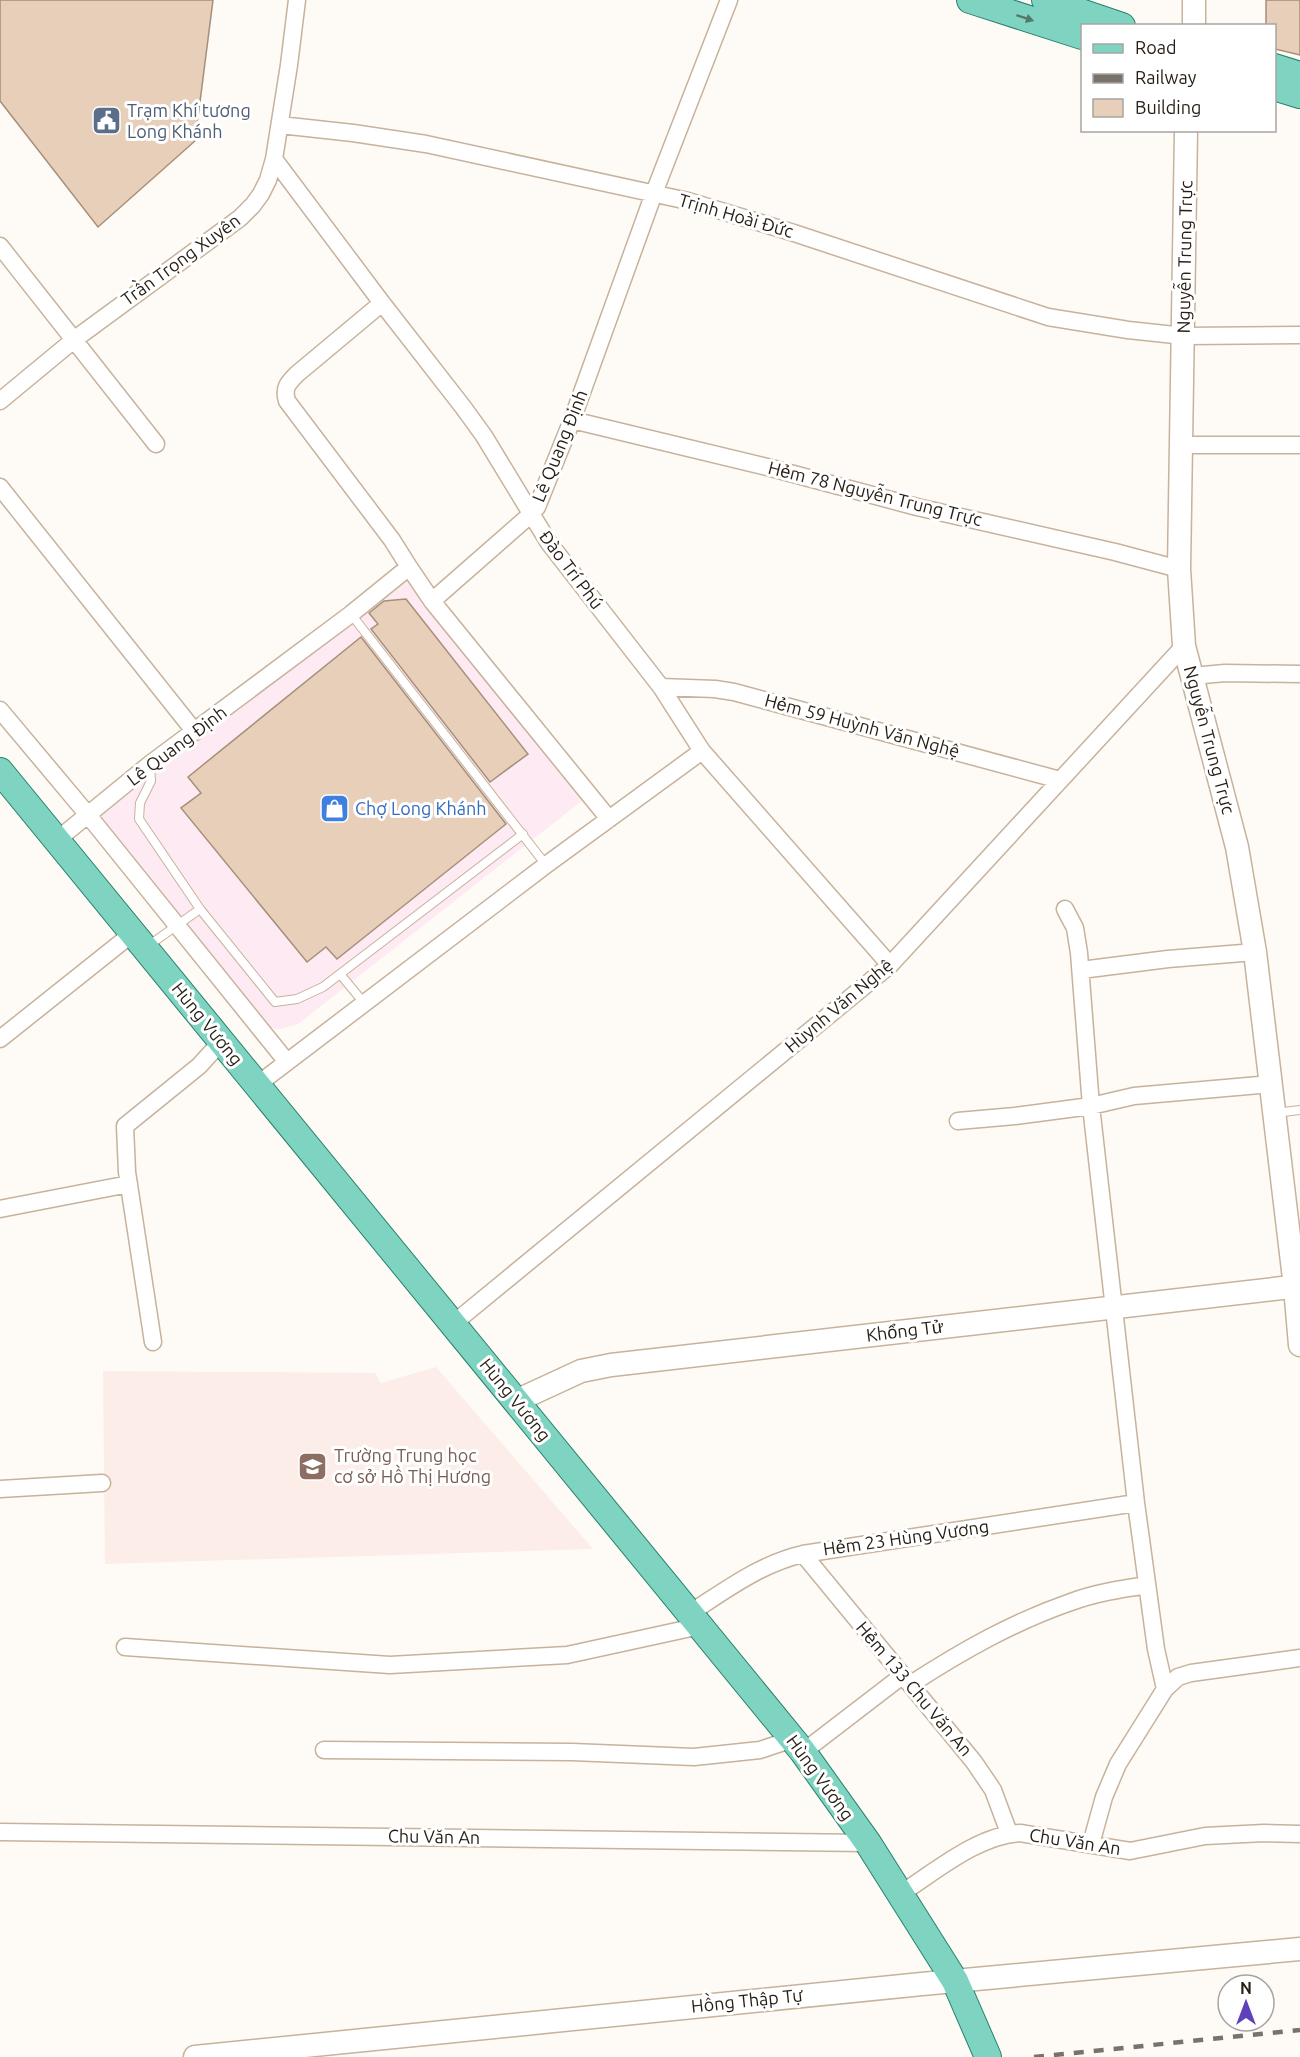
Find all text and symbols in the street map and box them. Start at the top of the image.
one-way arrow [1016,14,1034,23]
legend [1081,24,1276,132]
text: Road [1135,37,1177,57]
text: Railway [1135,67,1197,87]
text: Building [1135,97,1201,117]
place label: Trạm Khí tương Long Khánh [127,100,251,141]
public building icon: Trạm Khí tương Long Khánh [90,105,122,137]
street label: Nguyễn Trung Trực [1170,180,1195,334]
street label: Trịnh Hoài Đức [677,189,796,241]
street label: Trần Trọng Xuyên [116,208,244,309]
street label: Lê Quang Định [527,387,592,505]
street label: Hẻm 78 Nguyễn Trung Trực [766,454,985,529]
street label: Đào Trí Phú [536,526,608,613]
street label: Nguyễn Trung Trực [1181,663,1242,816]
street label: Hẻm 59 Huỳnh Văn Nghệ [763,689,962,761]
street label: Lê Quang Định [123,701,231,790]
shop icon: Chợ Long Khánh [318,793,350,825]
place label: Chợ Long Khánh [355,798,487,818]
street label: Hùynh Văn Nghệ [780,954,896,1056]
street label: Hùng Vương [168,978,247,1069]
street label: Khổng Tử [865,1315,945,1345]
street label: Hùng Vương [476,1354,555,1445]
place label: Trường Trung học cơ sở Hồ Thị Hương [334,1445,491,1486]
school or university icon: Trường Trung học cơ sở Hồ Thị Hương [297,1450,329,1482]
street label: Hẻm 23 Hùng Vương [822,1515,990,1559]
street label: Hẻm 133 Chu Văn An [853,1617,977,1760]
street label: Hùng Vương [783,1731,858,1824]
street label: Chu Văn An [1028,1824,1122,1858]
street label: Chu Văn An [388,1825,480,1847]
north arrow [1216,1973,1276,2033]
text: N [1240,1979,1252,1997]
street label: Hồng Thập Tự [690,1982,804,2016]

